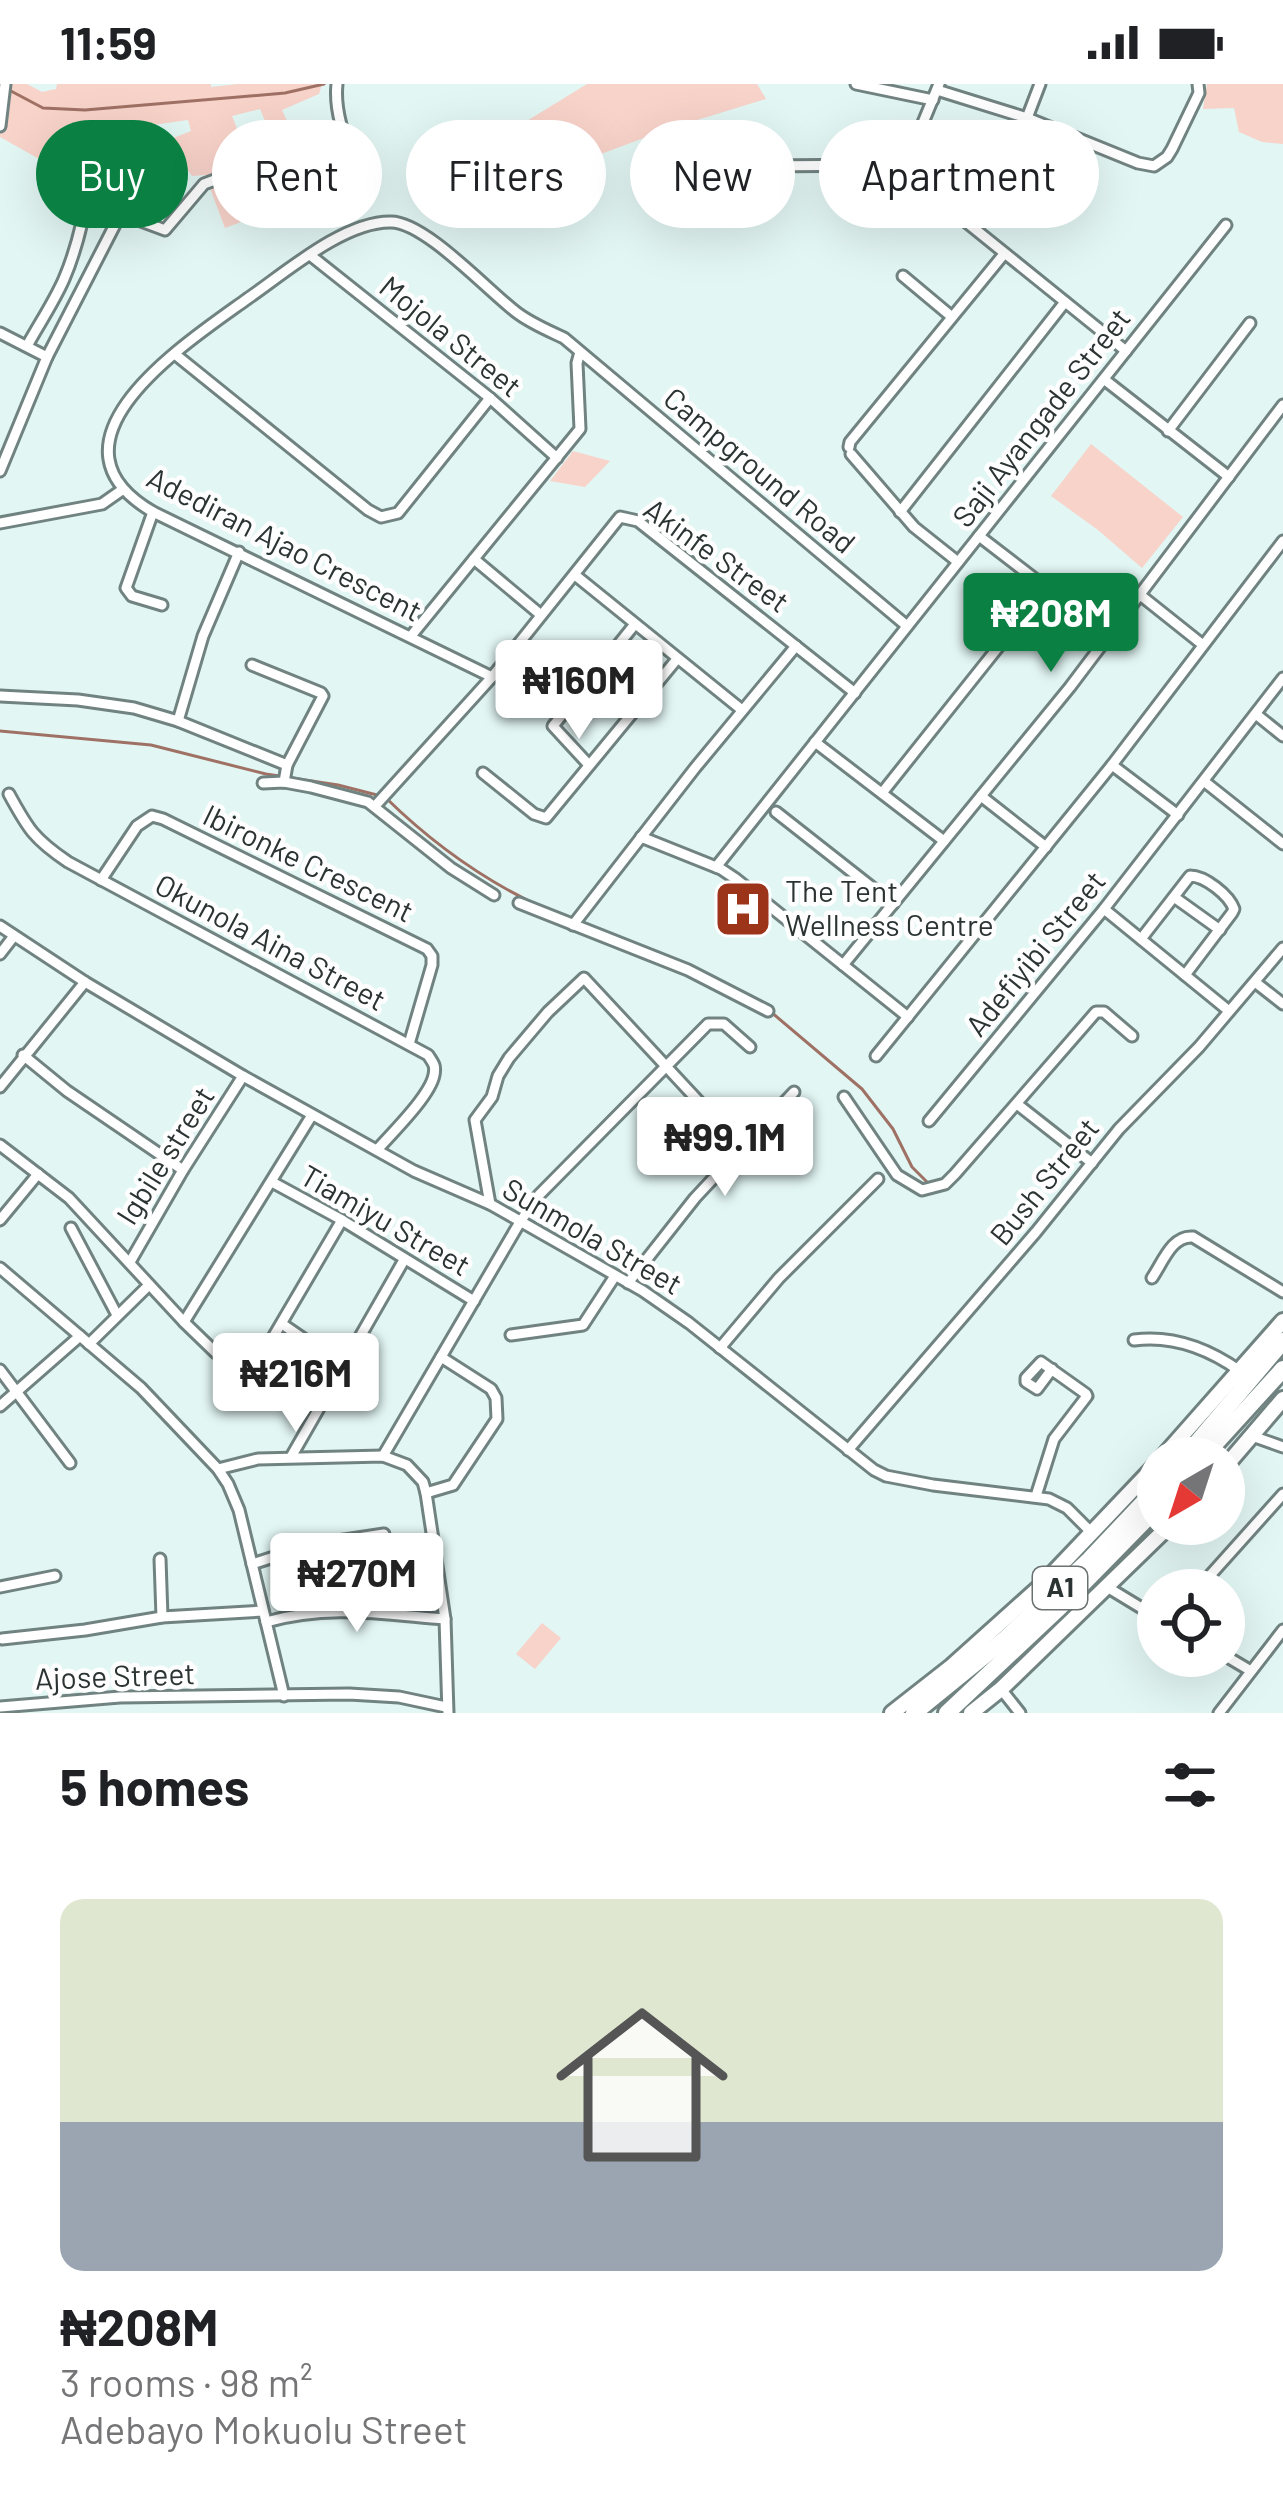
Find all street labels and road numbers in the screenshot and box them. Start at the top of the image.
street label: Mojola Street [373,267,529,403]
street label: Saji Ayangade Street [944,300,1137,533]
street label: Campground Road [657,379,863,560]
street label: Adediran Ajao Crescent [142,458,428,628]
street label: Akinfe Street [638,490,797,619]
street label: Ibironke Crescent [198,796,420,929]
street label: Adefiyibi Street [957,863,1112,1043]
street label: Okunola Aina Street [150,865,392,1017]
street label: Igbile street [108,1079,221,1230]
street label: Bush Street [981,1110,1106,1252]
street label: Tiamiyu Street [295,1156,477,1282]
street label: Sunmola Street [497,1169,689,1301]
road number: A1 [1033,1567,1087,1609]
street label: Ajose Street [34,1654,196,1696]

